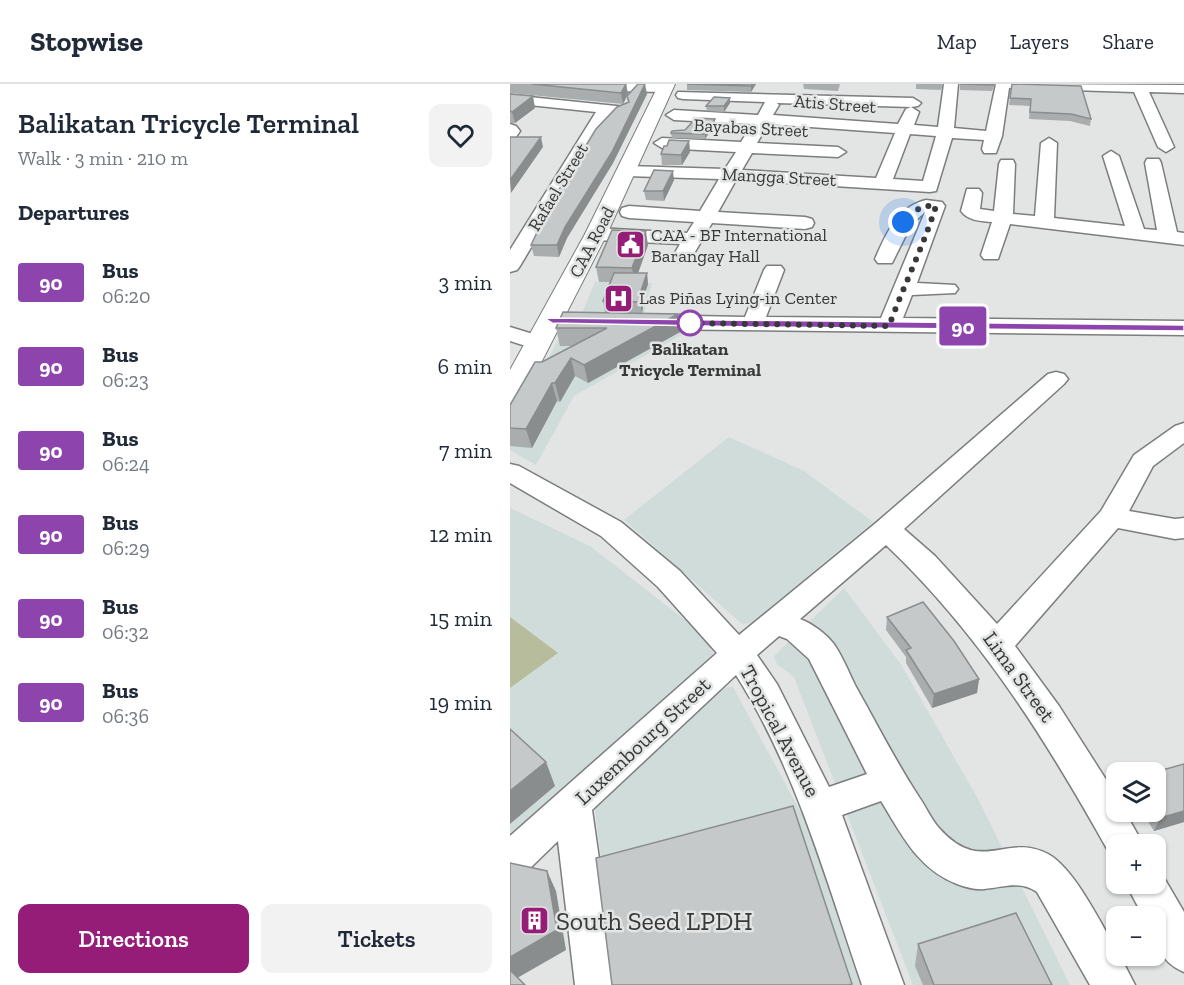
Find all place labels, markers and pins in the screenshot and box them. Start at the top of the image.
place label: CAA - BF International Barangay Hall [651,224,827,267]
public building icon: CAA - BF International Barangay Hall [614,229,646,261]
hospital icon: Las Piñas Lying-in Center [602,282,634,314]
place label: Las Piñas Lying-in Center [639,287,838,309]
marker: Balikatan Tricycle Terminal [677,310,703,336]
place label: Balikatan Tricycle Terminal [619,338,761,381]
building icon: South Seed LPDH [519,905,551,937]
place label: South Seed LPDH [556,905,753,937]

